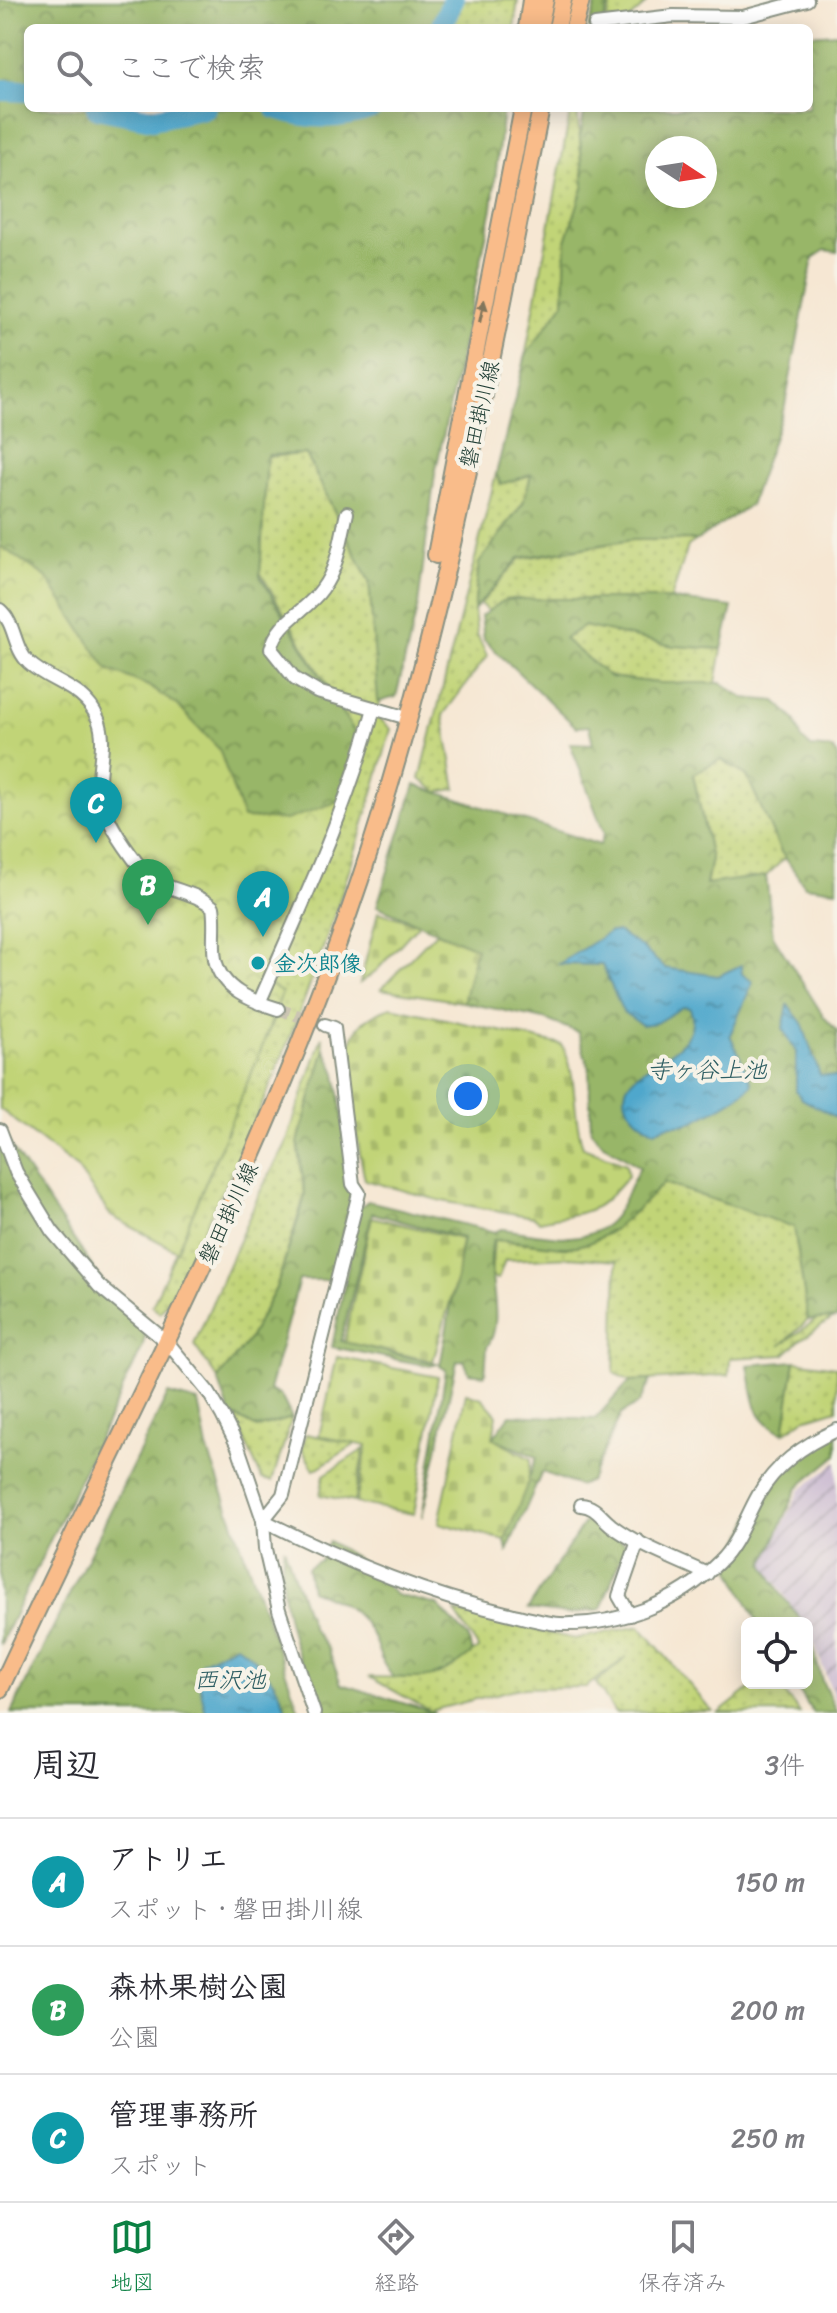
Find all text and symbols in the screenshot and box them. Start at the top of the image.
search box [24,24,813,112]
text: ここで検索 [116,41,266,95]
icon: search [52,46,96,90]
north arrow [645,136,717,208]
one-way arrow [476,298,489,323]
street label: 磐田掛川線 [448,356,511,472]
pin: C [70,777,122,843]
pin: B [122,859,174,925]
pin: A [237,871,289,937]
place label: 金次郎像 [274,944,362,983]
marker: 金次郎像 [249,954,267,972]
water label: 寺ヶ谷上池 [647,1049,768,1091]
your location [448,1076,488,1116]
street label: 磐田掛川線 [188,1155,269,1271]
map controls [741,1617,813,1689]
button: locate [741,1617,813,1689]
water label: 西沢池 [194,1659,267,1701]
text: 周辺 [32,1735,100,1795]
text: 3件 [765,1742,805,1788]
text: アトリエ [108,1832,228,1886]
text: A [49,1859,67,1905]
text: 150 m [735,1859,805,1905]
text: スポット · 磐田掛川線 [108,1886,363,1932]
text: 森林果樹公園 [108,1960,288,2014]
text: B [50,1987,66,2033]
text: 200 m [730,1987,805,2033]
text: 公園 [108,2014,160,2060]
text: 管理事務所 [108,2088,258,2142]
text: C [50,2115,66,2161]
text: 250 m [731,2115,805,2161]
text: スポット [108,2142,212,2188]
tab: 地図 [110,2215,154,2302]
tab: 経路 [374,2215,419,2302]
tab: 保存済み [639,2215,727,2302]

